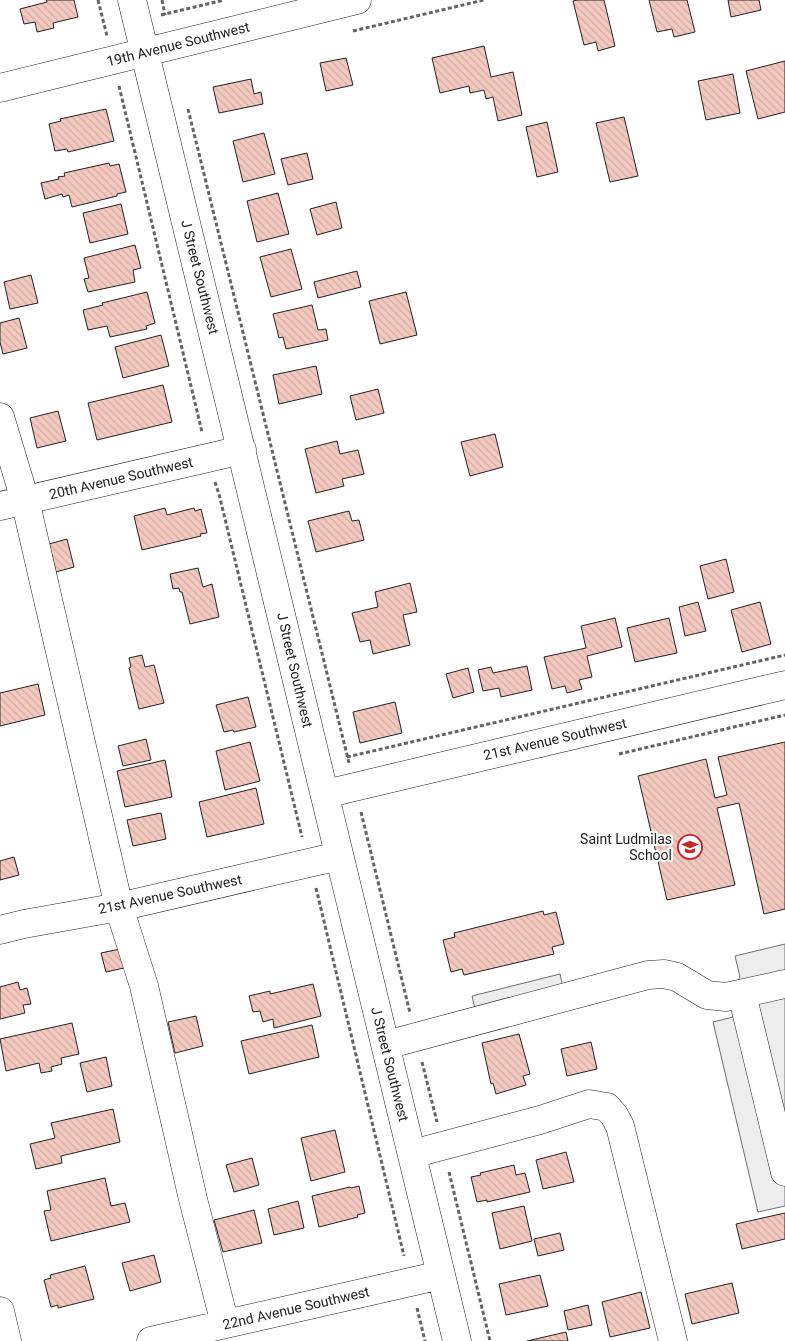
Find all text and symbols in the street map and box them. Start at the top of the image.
street label: 19th Avenue Southwest [105,18,252,70]
street label: J Street Southwest [178,218,222,336]
street label: 20th Avenue Southwest [48,454,195,502]
street label: J Street Southwest [274,611,316,730]
street label: 21st Avenue Southwest [482,715,628,763]
place label: Saint Ludmilas School [580,831,672,863]
school or university icon: Saint Ludmilas School [677,834,703,860]
street label: 21st Avenue Southwest [97,871,244,917]
street label: J Street Southwest [368,1005,412,1123]
street label: 22nd Avenue Southwest [221,1283,371,1333]

